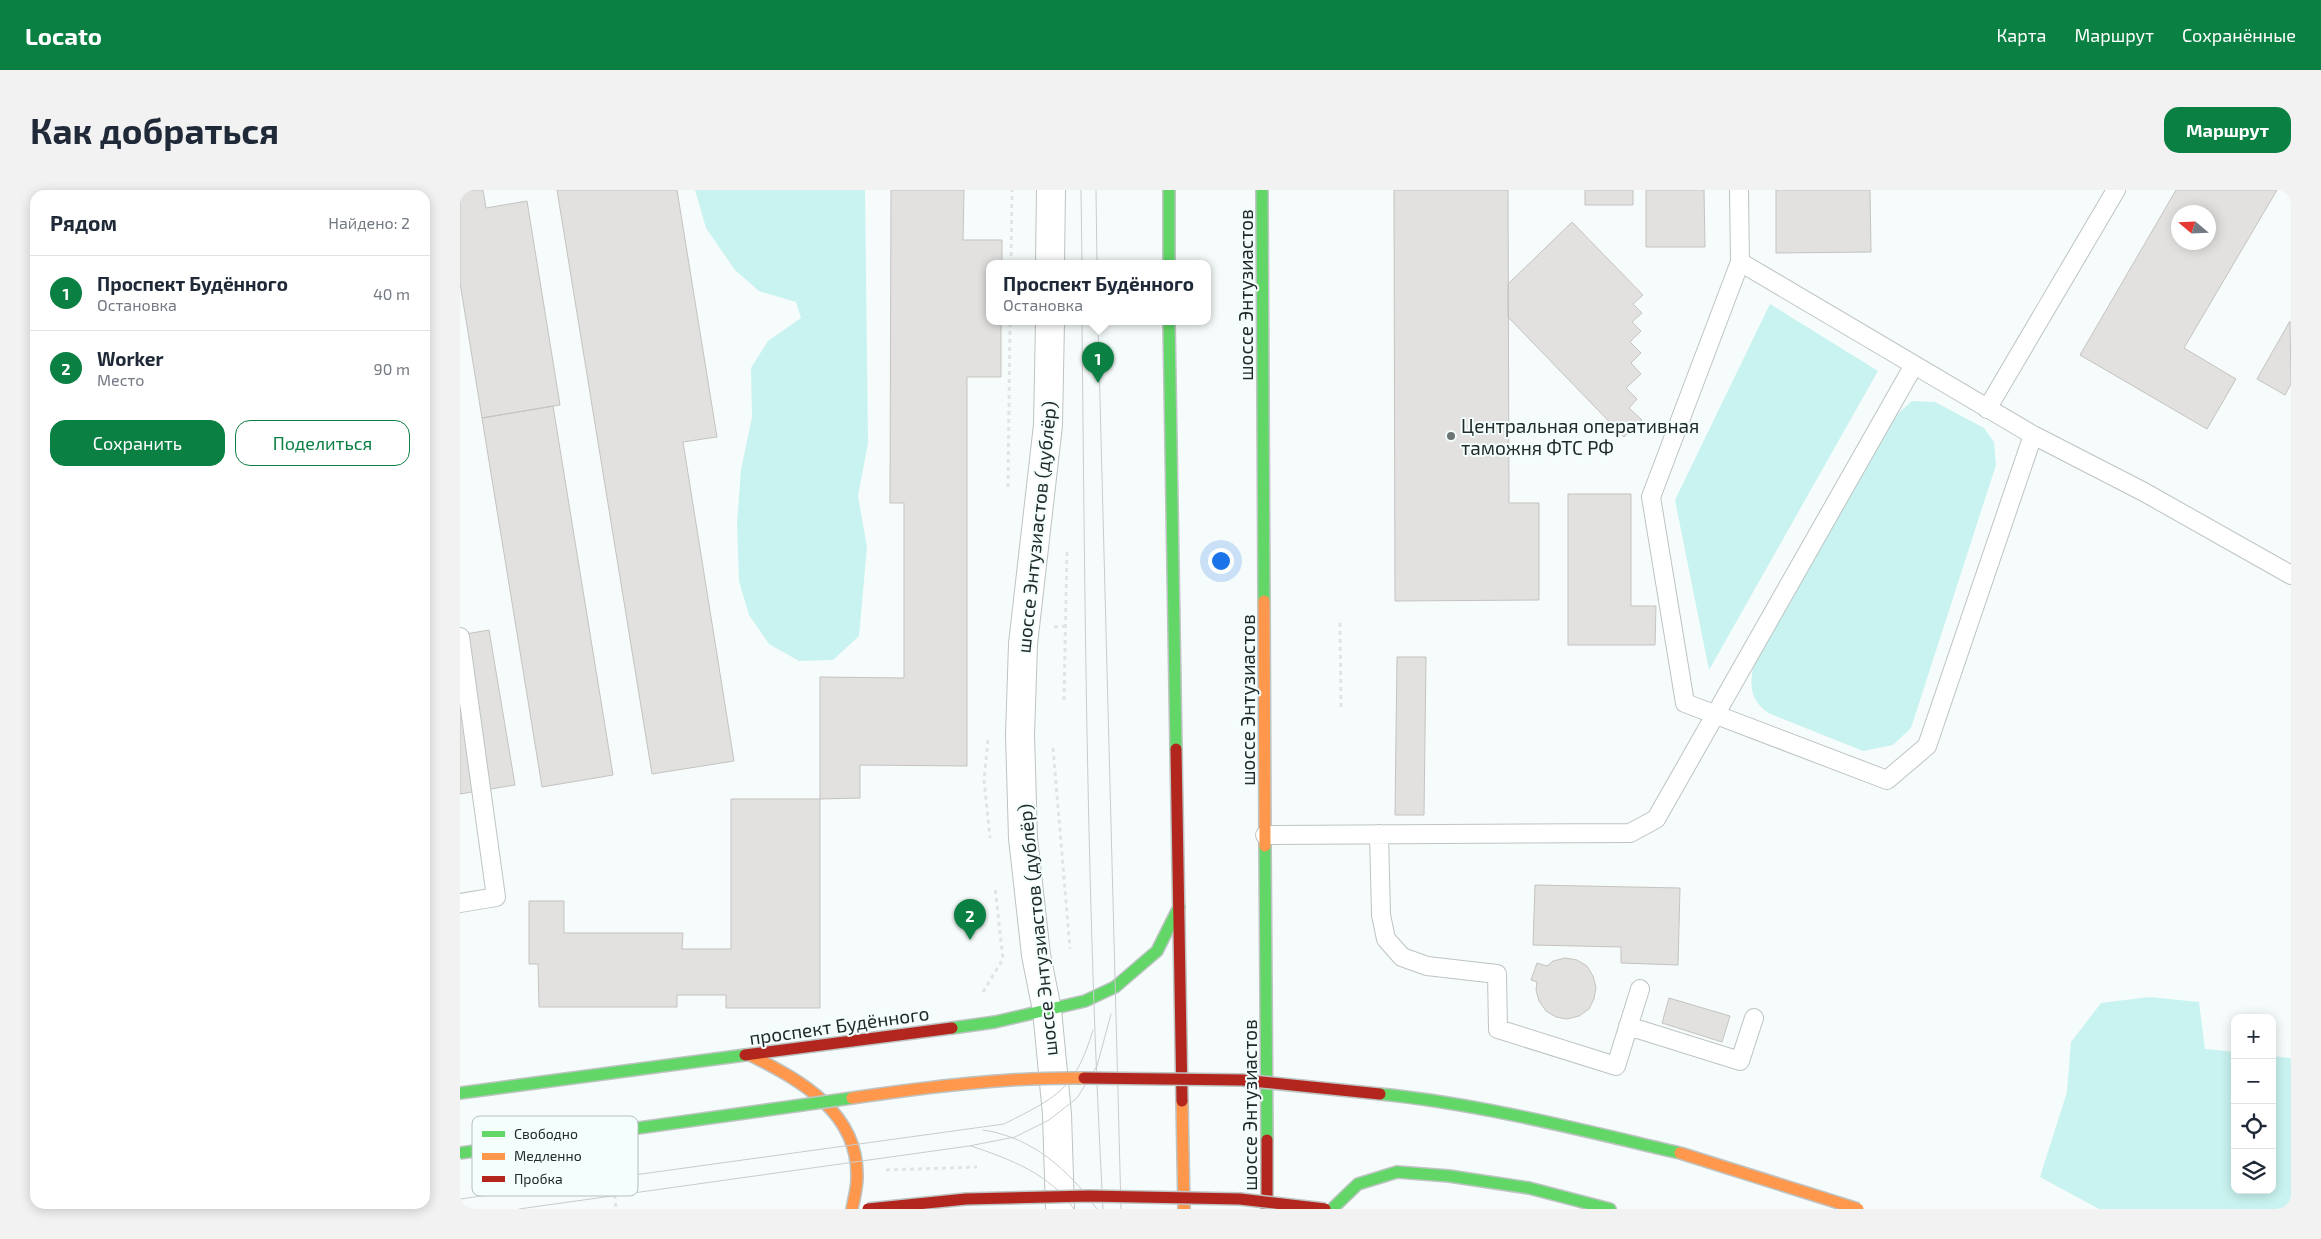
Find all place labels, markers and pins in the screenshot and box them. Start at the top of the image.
pin: 1 [1082,342,1114,383]
place label: Центральная оперативная таможня ФТС РФ [1461,414,1699,459]
marker: Центральная оперативная таможня ФТС РФ [1445,430,1457,442]
pin: 2 [954,899,986,940]

